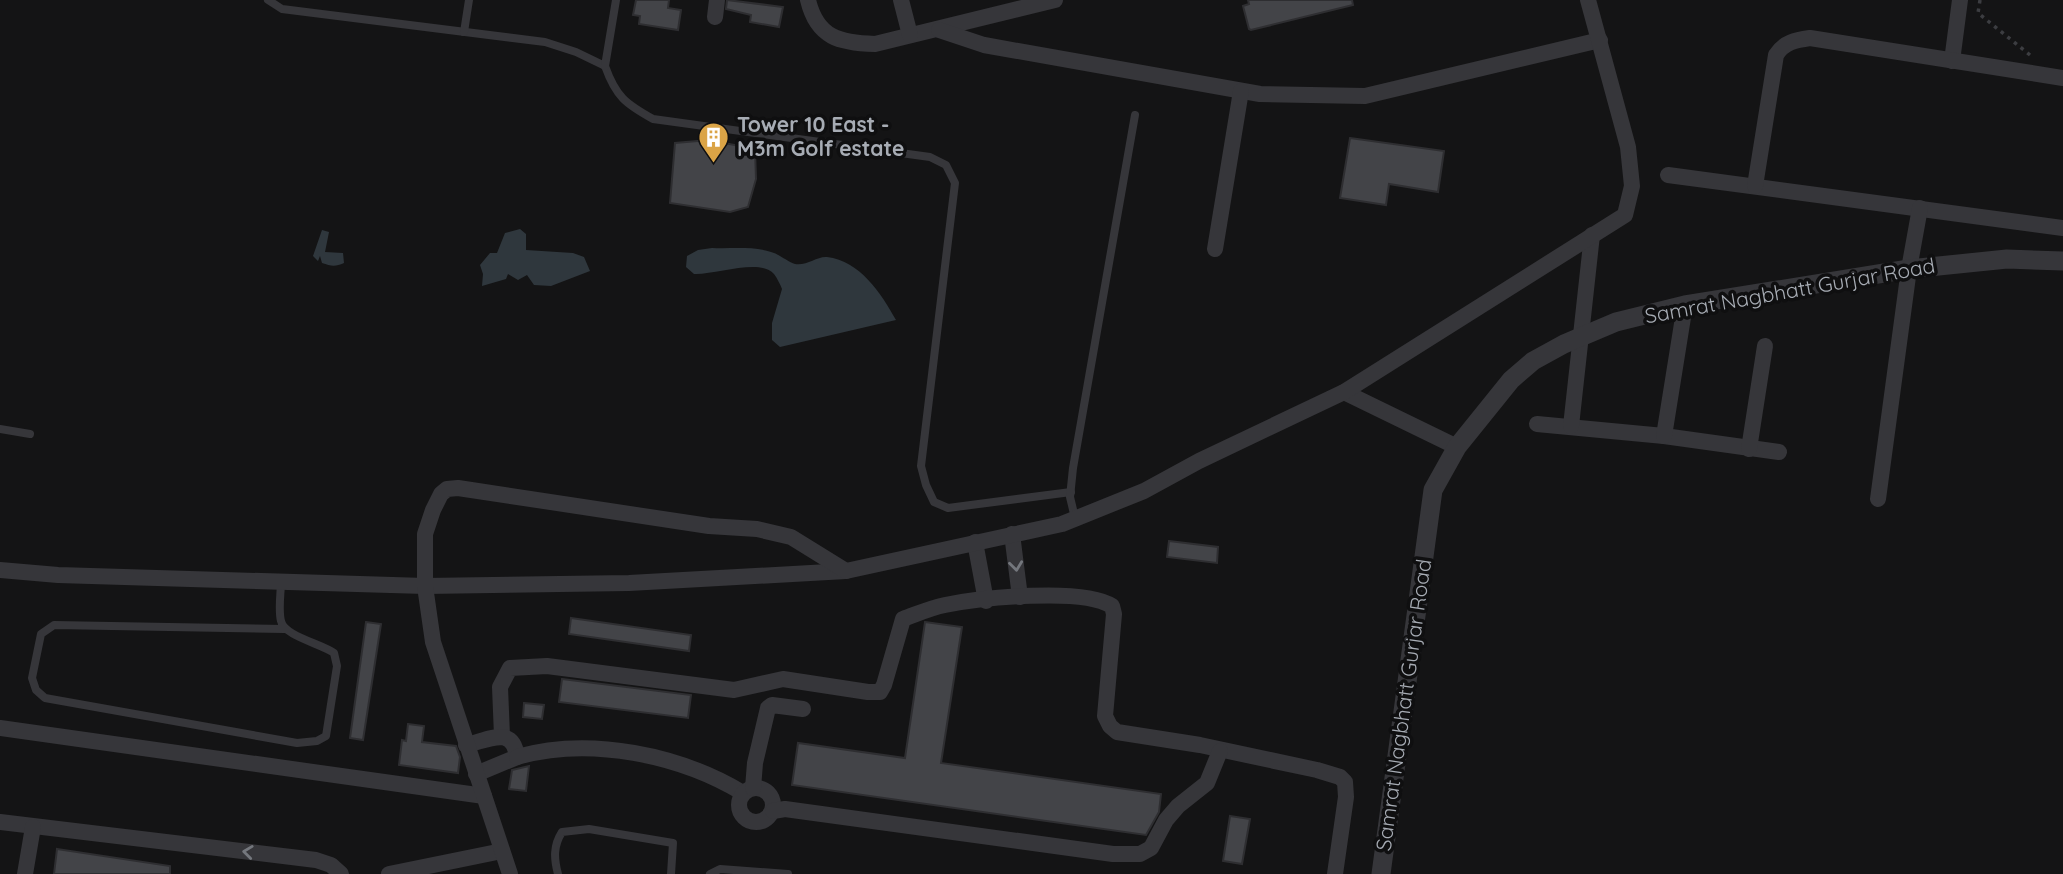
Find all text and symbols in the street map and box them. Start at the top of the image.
place label: Tower 10 East - M3m Golf estate [737,111,904,161]
building icon: Tower 10 East - M3m Golf estate [697,120,731,164]
street label: Samrat Nagbhatt Gurjar Road [1643,252,1937,328]
street label: Samrat Nagbhatt Gurjar Road [1370,557,1436,852]
one-way arrow [1009,560,1024,571]
one-way arrow [242,845,254,860]

